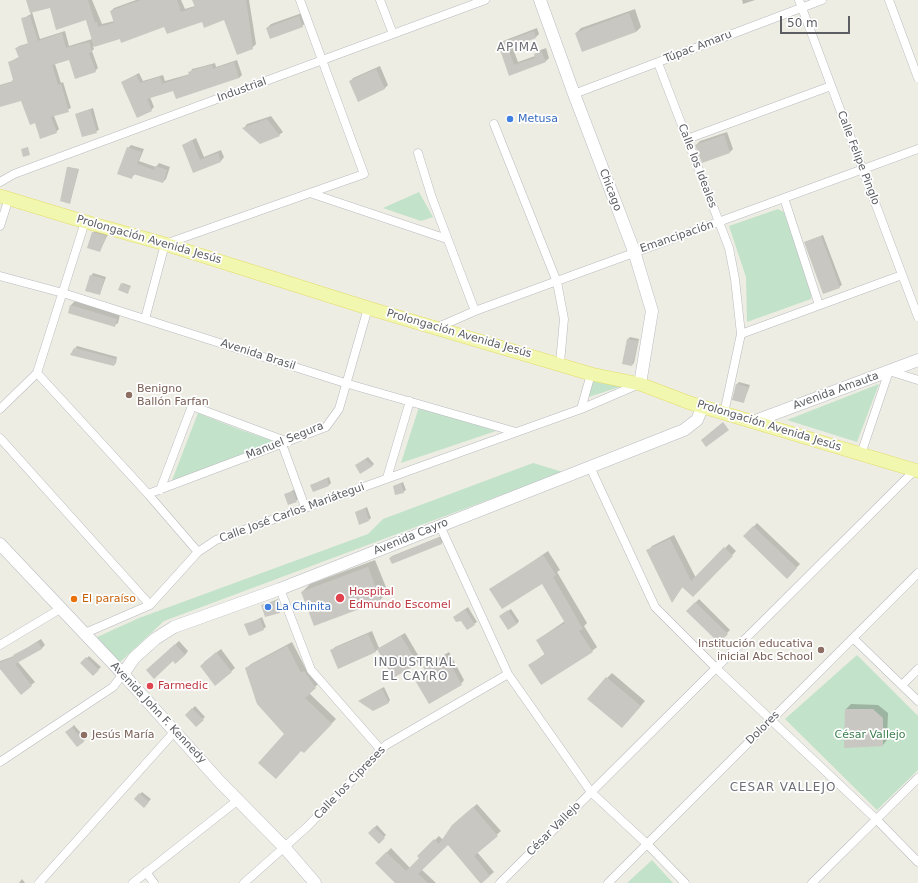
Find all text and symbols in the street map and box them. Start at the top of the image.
scale bar [782,8,852,34]
text: 50 m [787,16,818,30]
street label: Túpac Amaru [662,28,734,66]
district label: APIMA [497,41,539,55]
street label: Industrial [216,75,268,105]
street label: Calle Felipe Pinglo [834,109,882,207]
place label: Metusa [518,112,558,126]
marker: Metusa [505,114,515,124]
street label: Calle los Ideales [675,122,719,210]
street label: Chicago [596,167,624,213]
street label: Prolongación Avenida Jesús [75,213,223,267]
street label: Emancipación [638,218,716,256]
street label: Prolongación Avenida Jesús [385,307,533,361]
street label: Avenida Brasil [219,337,297,373]
street label: Avenida Amauta [791,369,881,413]
place label: Benigno Ballón Farfan [137,382,209,408]
marker: Benigno Ballón Farfan [124,390,134,400]
street label: Prolongación Avenida Jesús [695,398,843,454]
street label: Manuel Segura [244,419,326,463]
street label: Calle José Carlos Mariátegui [218,481,366,545]
street label: Avenida Cayro [372,516,450,558]
place label: Hospital Edmundo Escomel [349,585,451,611]
place label: El paraíso [82,592,136,606]
marker: Hospital Edmundo Escomel [334,592,346,604]
marker: El paraíso [69,594,79,604]
place label: La Chinita [276,600,331,614]
marker: La Chinita [263,602,273,612]
place label: Institución educativa inicial Abc School [698,637,813,663]
marker: Institución educativa inicial Abc School [816,645,826,655]
district label: INDUSTRIAL EL CAYRO [374,656,456,684]
street label: Avenida John F. Kennedy [107,659,209,767]
place label: Farmedic [158,679,208,693]
marker: Farmedic [145,681,155,691]
street label: Dolores [744,709,782,747]
place label: Jesús María [92,728,154,742]
park label: César Vallejo [834,728,906,742]
marker: Jesús María [79,730,89,740]
street label: Calle los Cipreses [312,744,388,822]
district label: CESAR VALLEJO [730,781,836,795]
street label: César Vallejo [524,799,584,859]

